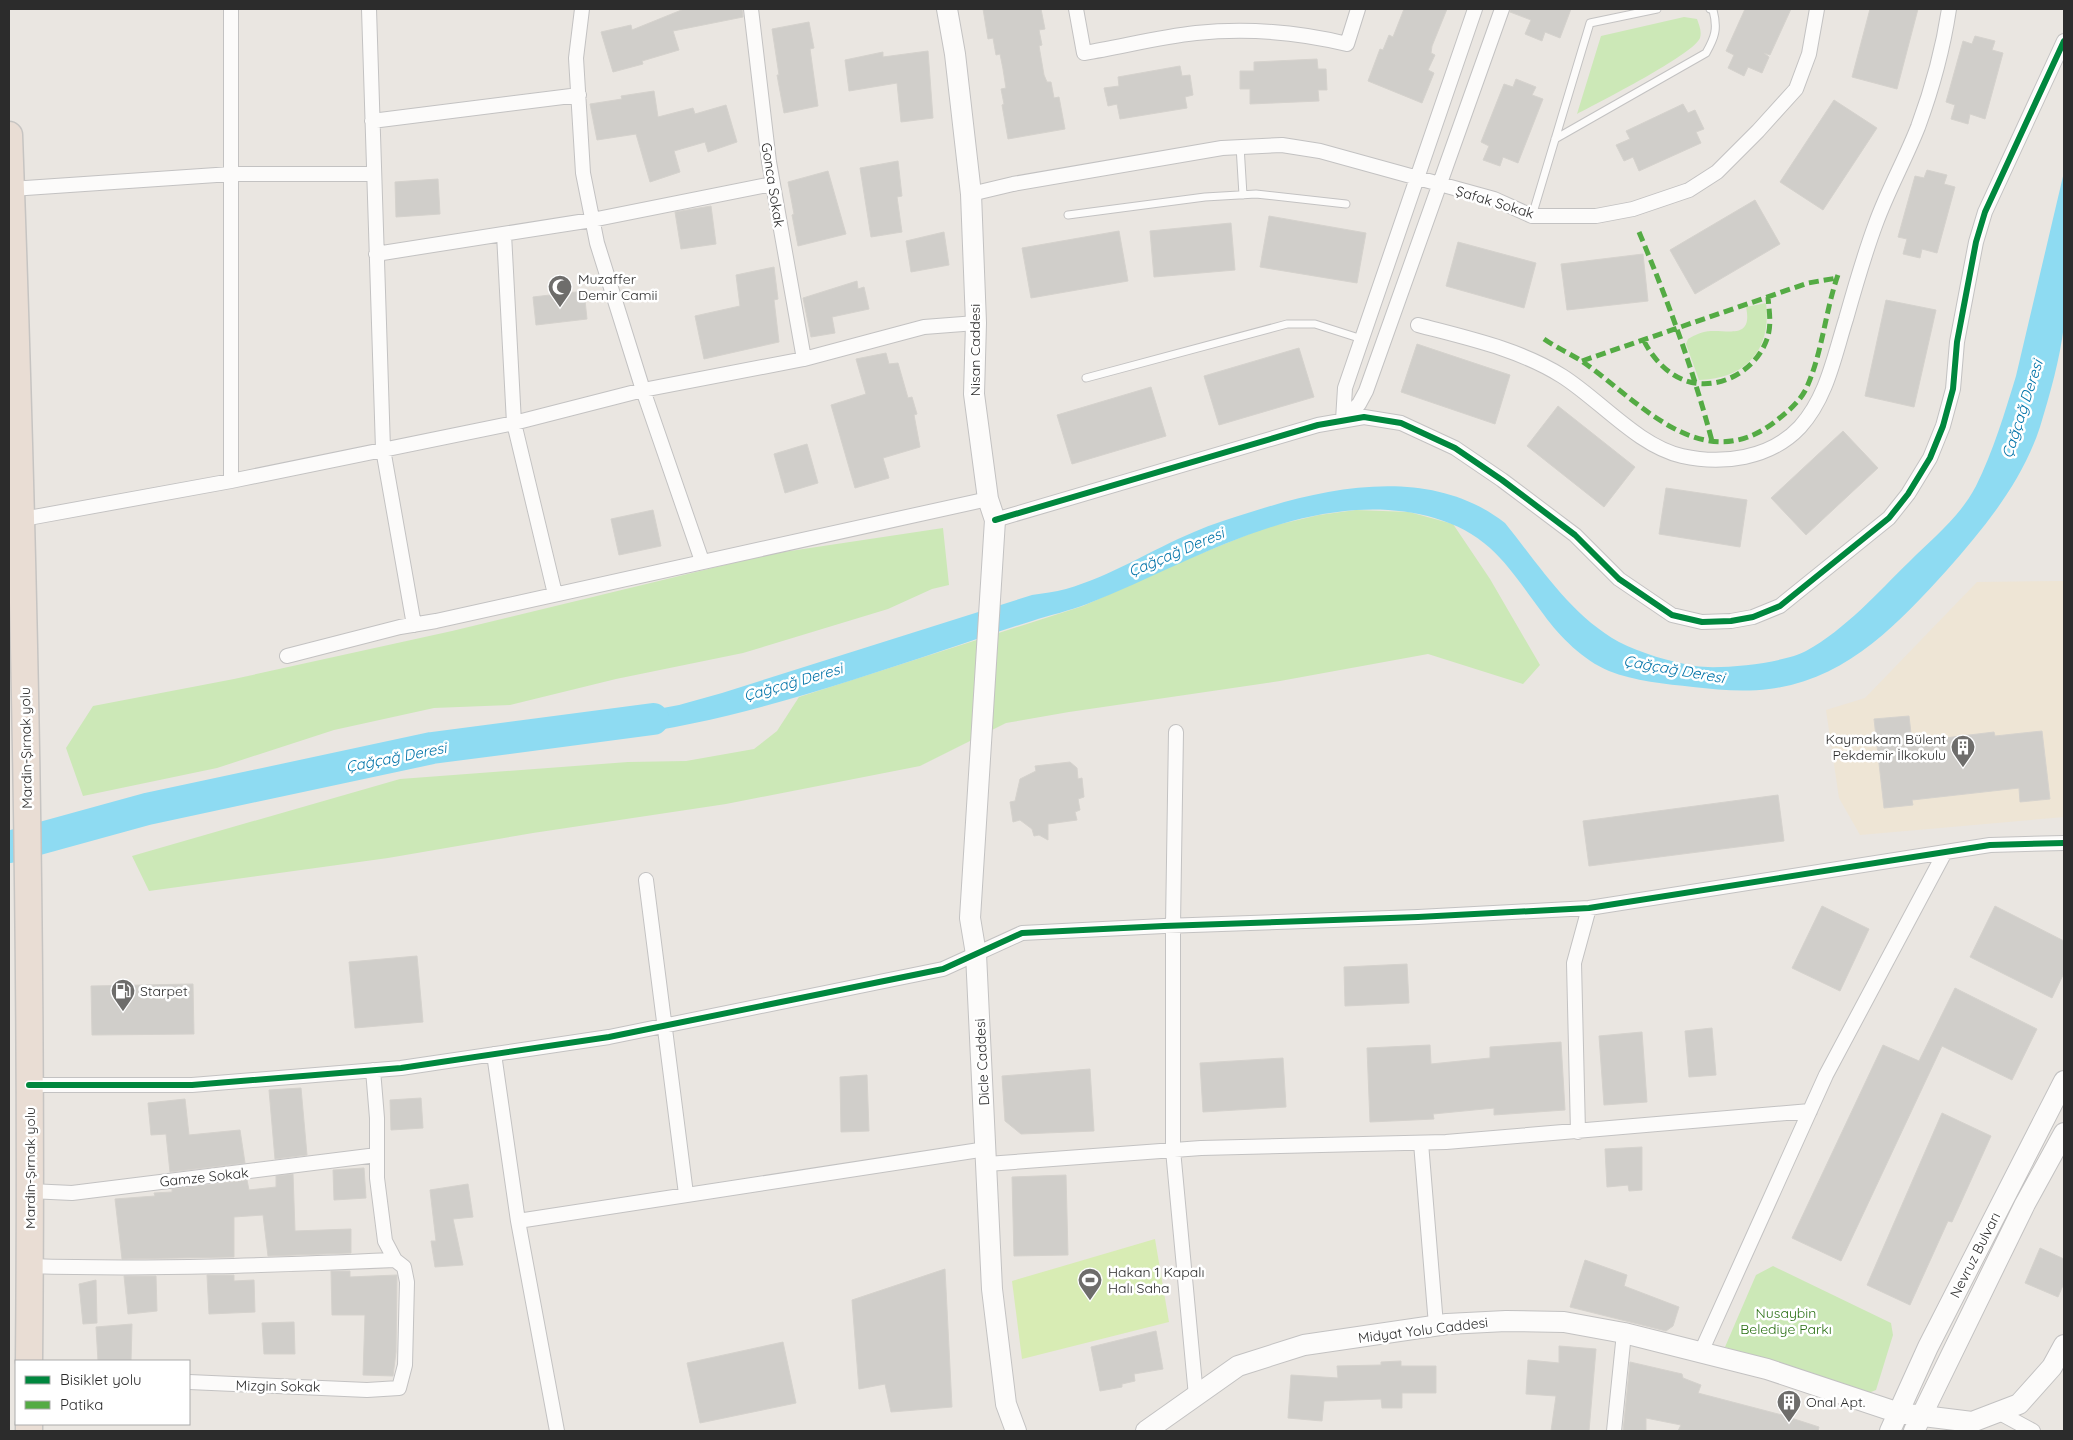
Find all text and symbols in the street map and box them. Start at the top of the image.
street label: Gonca Sokak [757,141,789,229]
street label: Şafak Sokak [1454,182,1536,222]
place label: Muzaffer Demir Camii [578,270,657,304]
mosque icon: Muzaffer Demir Camii [547,274,573,308]
street label: Nisan Caddesi [966,304,984,396]
water label: Çağçağ Deresi [1997,356,2047,460]
water label: Çağçağ Deresi [1125,523,1228,581]
water label: Çağçağ Deresi [1622,651,1728,688]
water label: Çağçağ Deresi [741,658,846,705]
street label: Mardin-Şırnak yolu [16,687,36,809]
place label: Kaymakam Bülent Pekdemir İlkokulu [1825,730,1946,764]
building icon: Kaymakam Bülent Pekdemir İlkokulu [1950,734,1976,768]
water label: Çağçağ Deresi [344,738,450,776]
fuel station icon: Starpet [110,978,136,1012]
place label: Starpet [140,982,188,1000]
street label: Dicle Caddesi [971,1018,993,1106]
street label: Mardin-Şırnak yolu [21,1107,39,1229]
street label: Gamze Sokak [159,1163,249,1191]
street label: Nevruz Bulvarı [1946,1209,2004,1301]
place label: Hakan 1 Kapalı Halı Saha [1108,1263,1205,1297]
sports icon: Hakan 1 Kapalı Halı Saha [1077,1267,1103,1301]
park label: Nusaybin Belediye Parkı [1740,1304,1832,1338]
street label: Midyat Yolu Caddesi [1357,1313,1489,1347]
legend [15,1360,190,1425]
text: Bisiklet yolu [60,1370,142,1389]
street label: Mizgin Sokak [236,1376,320,1396]
building icon: Onal Apt. [1776,1389,1802,1423]
place label: Onal Apt. [1806,1393,1865,1411]
text: Patika [60,1395,103,1414]

